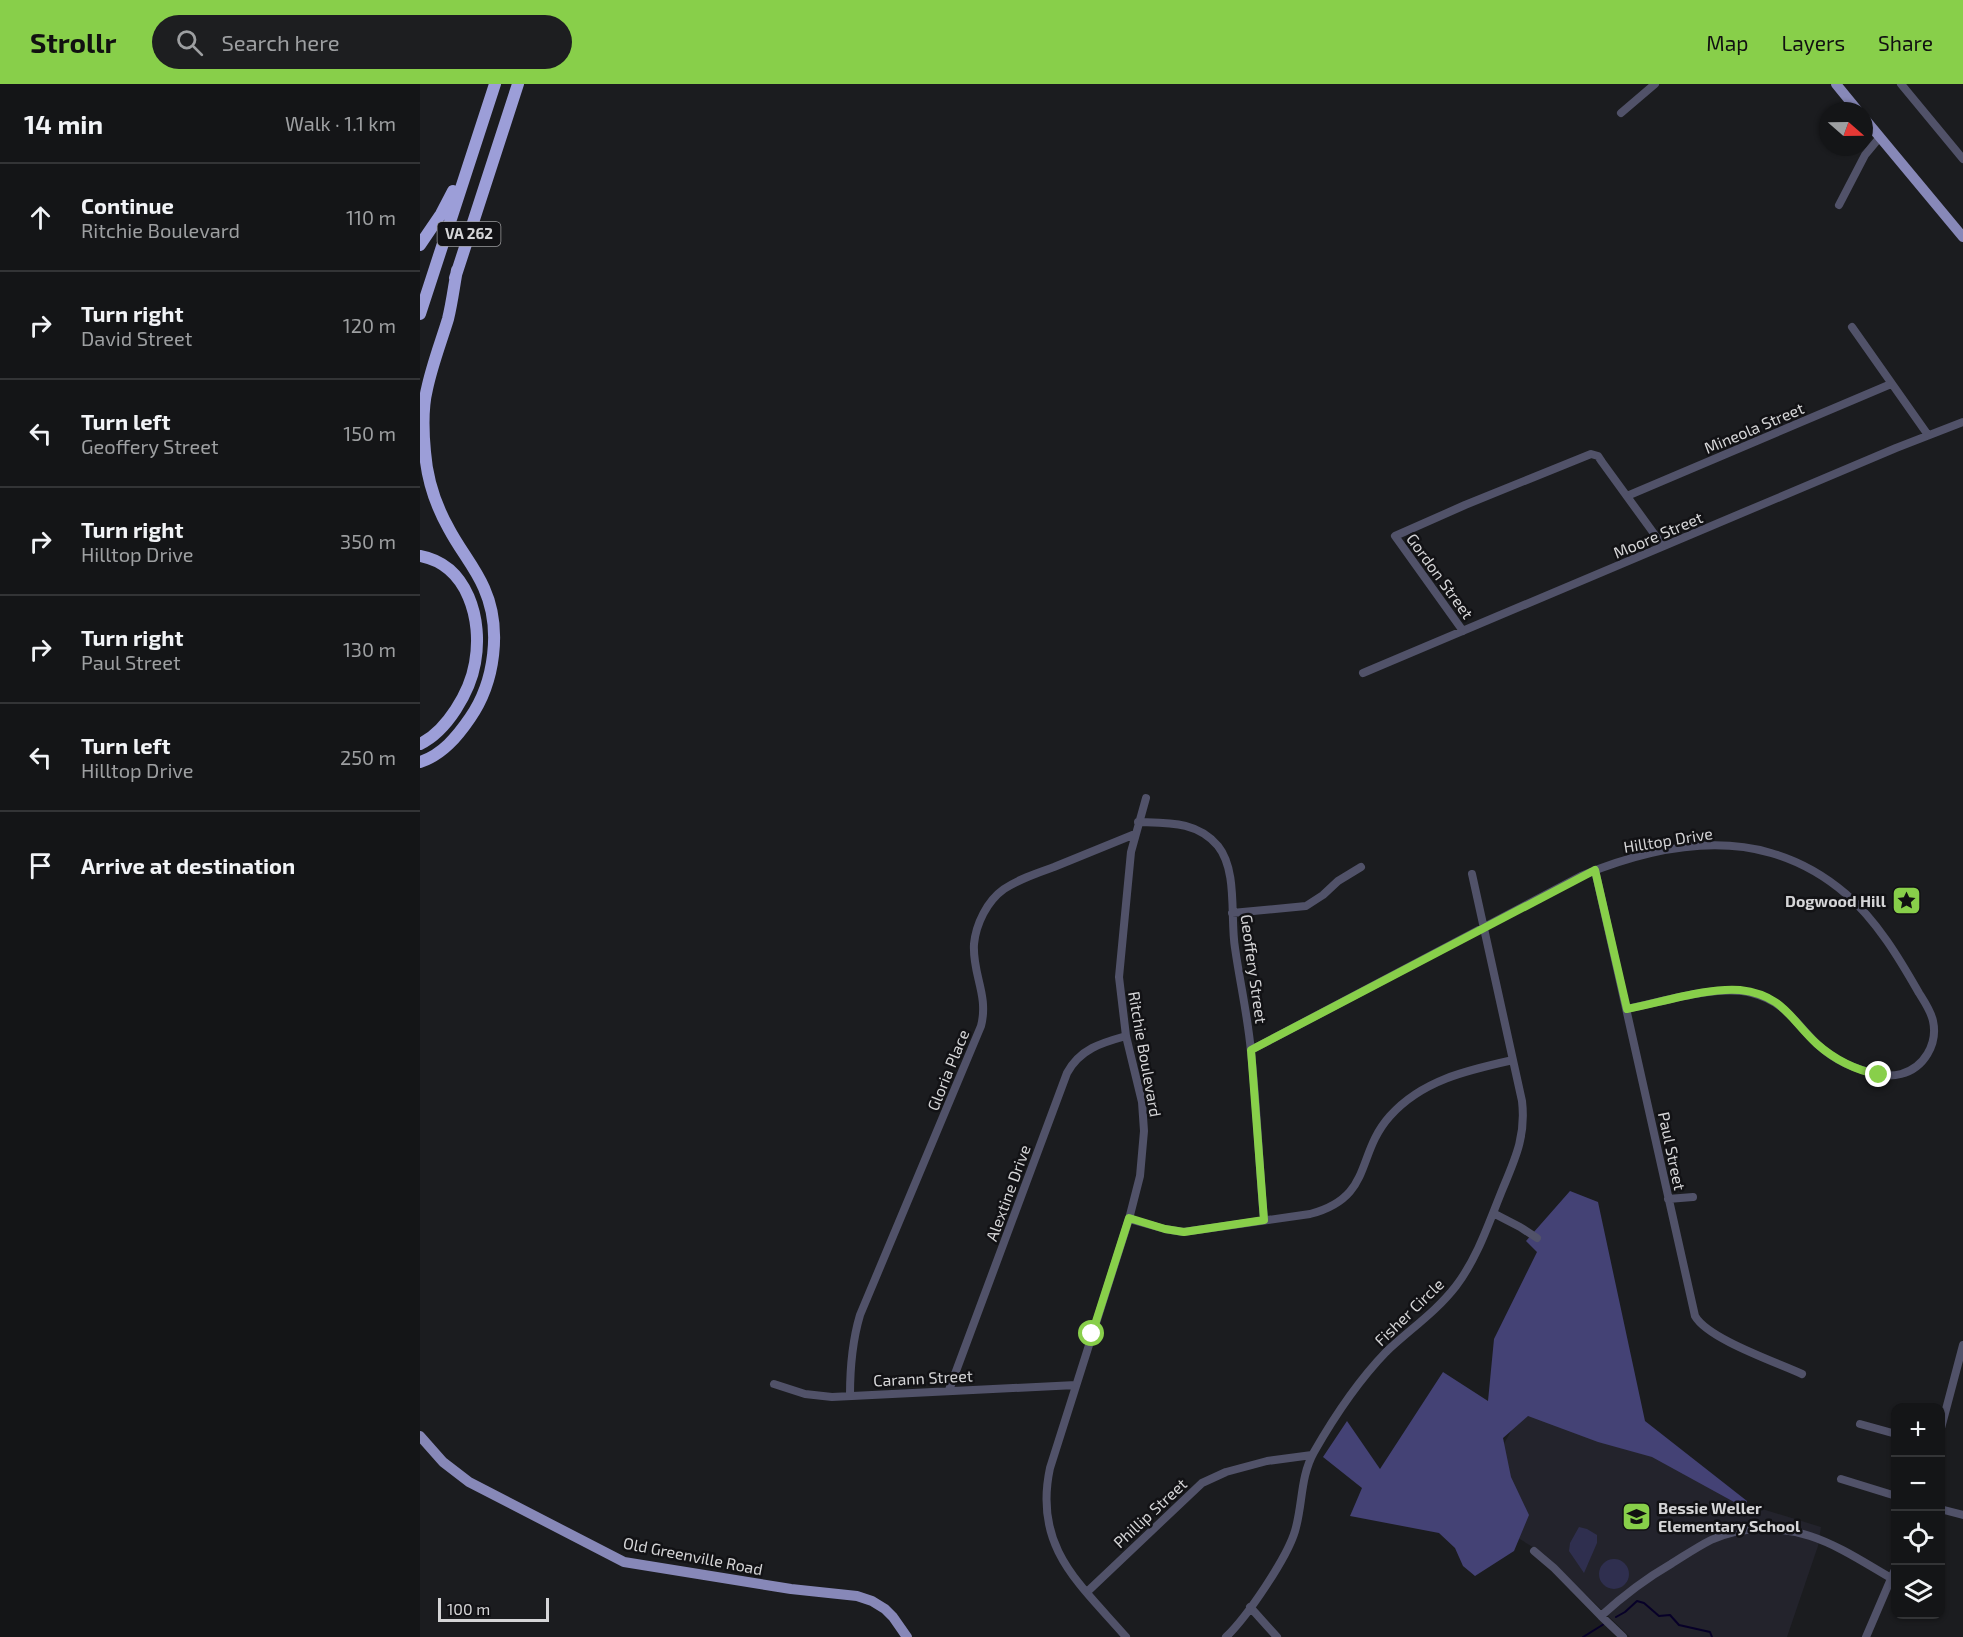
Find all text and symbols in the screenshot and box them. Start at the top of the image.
search box [152,15,572,69]
text: Strollr [30,25,116,59]
icon: search [173,26,206,59]
text: Search here [221,29,340,55]
text: Map [1706,30,1748,55]
text: Layers [1781,30,1845,55]
text: Share [1878,30,1933,55]
north arrow [1819,102,1873,156]
text: 14 min [24,108,103,139]
text: Walk · 1.1 km [285,111,396,135]
text: Continue [81,192,174,218]
icon: ahead [24,201,57,234]
text: 110 m [346,205,396,229]
text: Ritchie Boulevard [81,218,240,242]
road number: VA 262 [437,222,500,246]
text: Turn right [81,300,183,326]
icon: right [24,309,57,342]
text: 120 m [343,313,396,337]
text: David Street [81,326,192,350]
street label: Mineola Street [1701,398,1807,457]
text: Turn left [81,408,170,434]
icon: left [24,417,57,450]
text: 150 m [343,421,396,445]
text: Geoffery Street [81,434,219,458]
street label: Moore Street [1610,507,1705,562]
text: Turn right [81,516,183,542]
icon: right [24,525,57,558]
text: 350 m [340,529,396,553]
street label: Gordon Street [1403,529,1478,622]
text: Hilltop Drive [81,542,194,566]
text: Turn right [81,624,183,650]
icon: right [24,633,57,666]
text: 130 m [343,637,396,661]
text: Paul Street [81,650,181,674]
text: Turn left [81,732,170,758]
icon: left [24,741,57,774]
text: 250 m [340,745,396,769]
text: Hilltop Drive [81,758,194,782]
street label: Hilltop Drive [1622,823,1714,856]
icon: arrive [24,849,57,882]
text: Arrive at destination [81,852,295,878]
place icon: Dogwood Hill [1891,885,1923,917]
place label: Dogwood Hill [1785,891,1887,910]
street label: Geoffery Street [1237,913,1272,1025]
street label: Ritchie Boulevard [1125,990,1166,1118]
street label: Gloria Place [923,1026,972,1113]
route end [1865,1061,1891,1087]
street label: Paul Street [1655,1110,1690,1192]
street label: Alextine Drive [981,1142,1034,1244]
street label: Fisher Circle [1370,1274,1447,1349]
route start [1078,1320,1104,1346]
street label: Carann Street [873,1365,973,1390]
map controls [1891,1403,1945,1619]
button: + [1891,1403,1945,1457]
button: − [1891,1457,1945,1511]
street label: Phillip Street [1109,1474,1190,1551]
place label: Bessie Weller Elementary School [1658,1498,1801,1536]
school or university icon: Bessie Weller Elementary School [1621,1501,1653,1533]
button: locate [1891,1511,1945,1565]
street label: Old Greenville Road [622,1533,765,1578]
button: layers [1891,1565,1945,1619]
scale bar [438,1595,549,1622]
text: 100 m [447,1599,490,1618]

